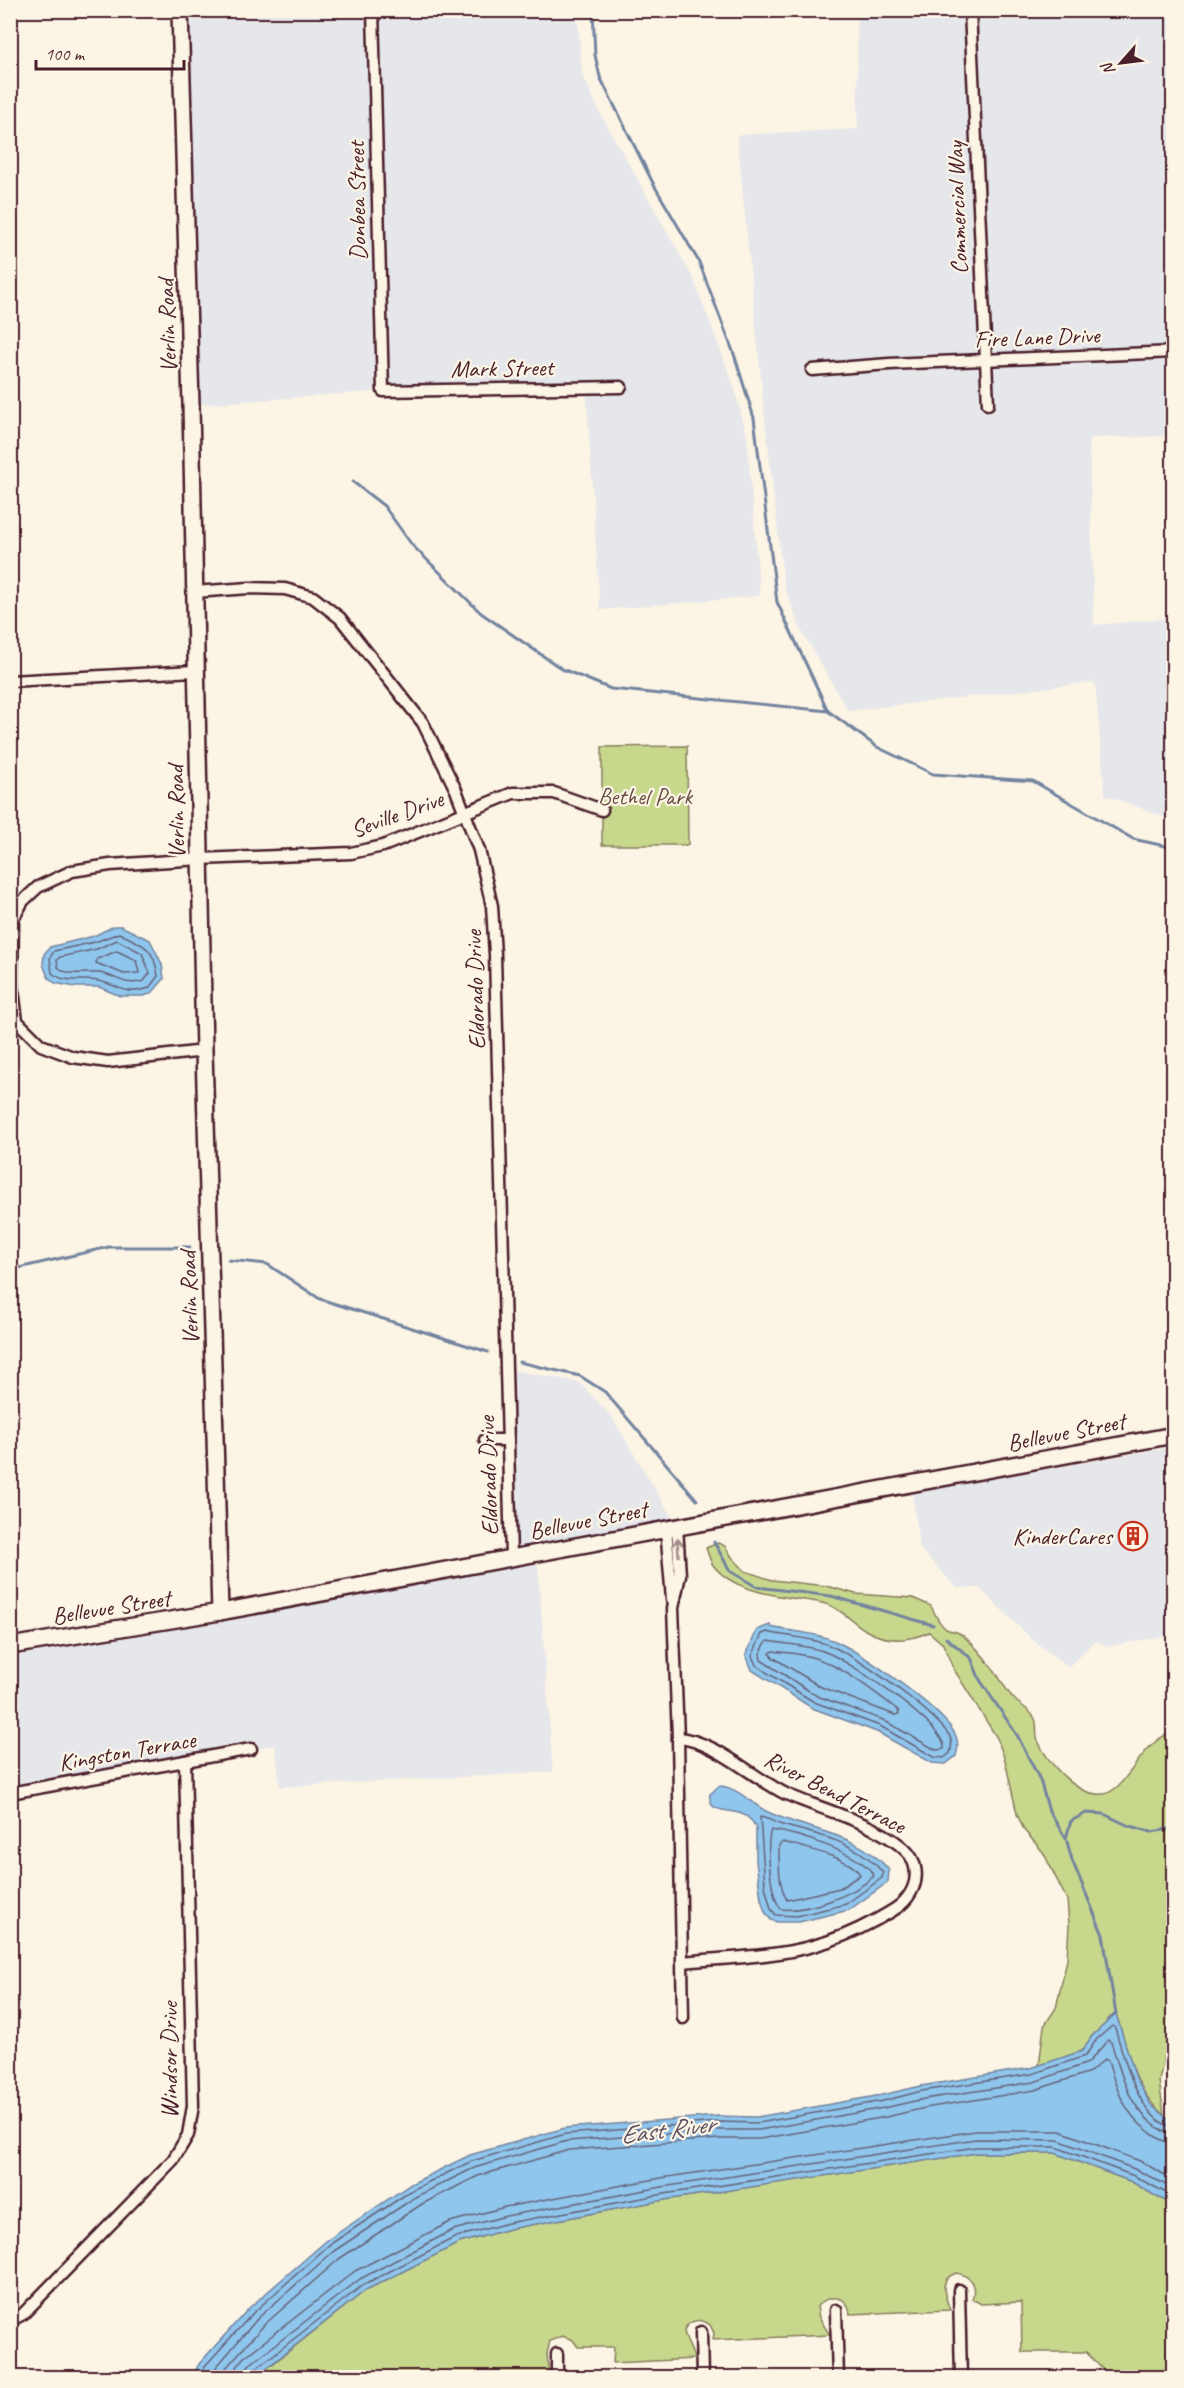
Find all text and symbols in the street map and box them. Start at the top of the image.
scale bar [36,33,184,71]
north arrow [1091,33,1151,93]
text: 100 m [45,43,86,65]
text: N [1096,58,1120,79]
street label: Donbea Street [341,139,373,261]
street label: Commercial Way [940,139,974,275]
street label: Verlin Road [150,275,184,373]
street label: Fire Lane Drive [974,320,1102,354]
street label: Mark Street [450,352,556,384]
street label: Verlin Road [160,761,192,859]
park label: Bethel Park [598,781,694,811]
street label: Seville Drive [347,783,449,845]
street label: Eldorado Drive [458,928,492,1050]
street label: Verlin Road [172,1247,206,1345]
street label: Bellevue Street [1005,1405,1130,1458]
street label: Eldorado Drive [471,1414,505,1536]
street label: Bellevue Street [527,1493,652,1546]
building icon: KinderCares [1117,1520,1149,1552]
place label: KinderCares [1013,1521,1114,1551]
one-way arrow [672,1537,683,1557]
street label: Bellevue Street [50,1582,175,1631]
street label: Kingston Terrace [56,1724,200,1778]
street label: River Bend Terrace [759,1744,912,1841]
street label: Windsor Drive [154,2000,184,2118]
water label: East River [618,2107,720,2152]

